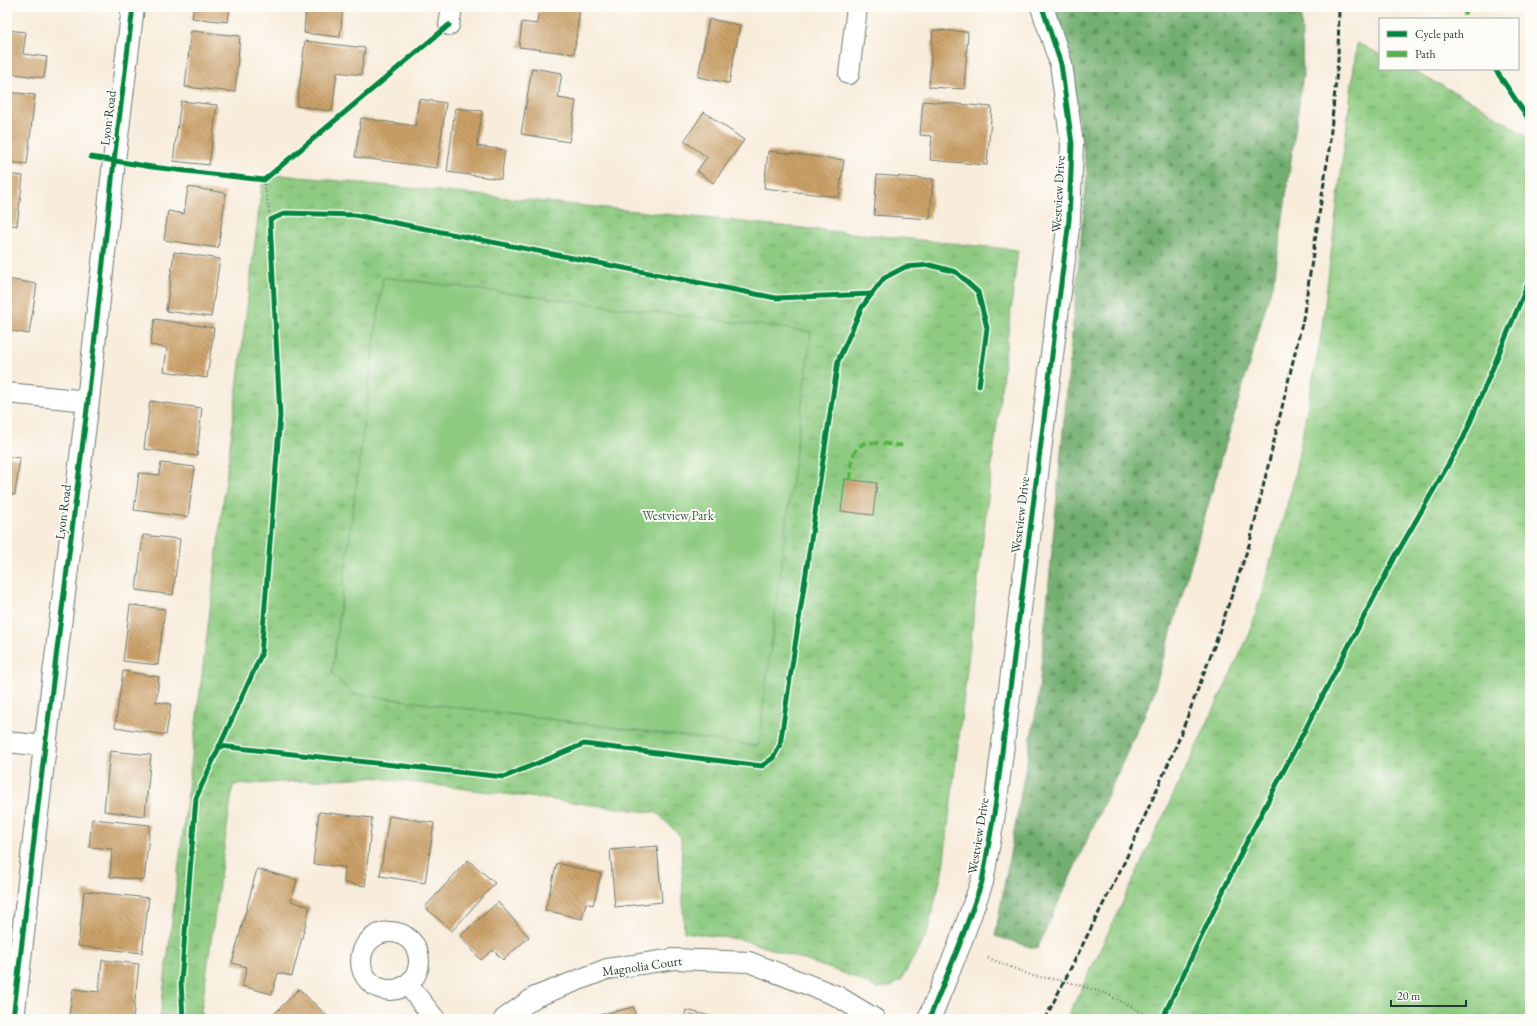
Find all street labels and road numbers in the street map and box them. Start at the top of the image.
street label: Lyon Road [96,89,120,147]
street label: Westview Drive [1047,155,1069,233]
street label: Westview Drive [1007,476,1033,554]
street label: Lyon Road [51,483,75,541]
street label: Westview Drive [964,797,992,875]
street label: Magnolia Court [601,952,683,980]

